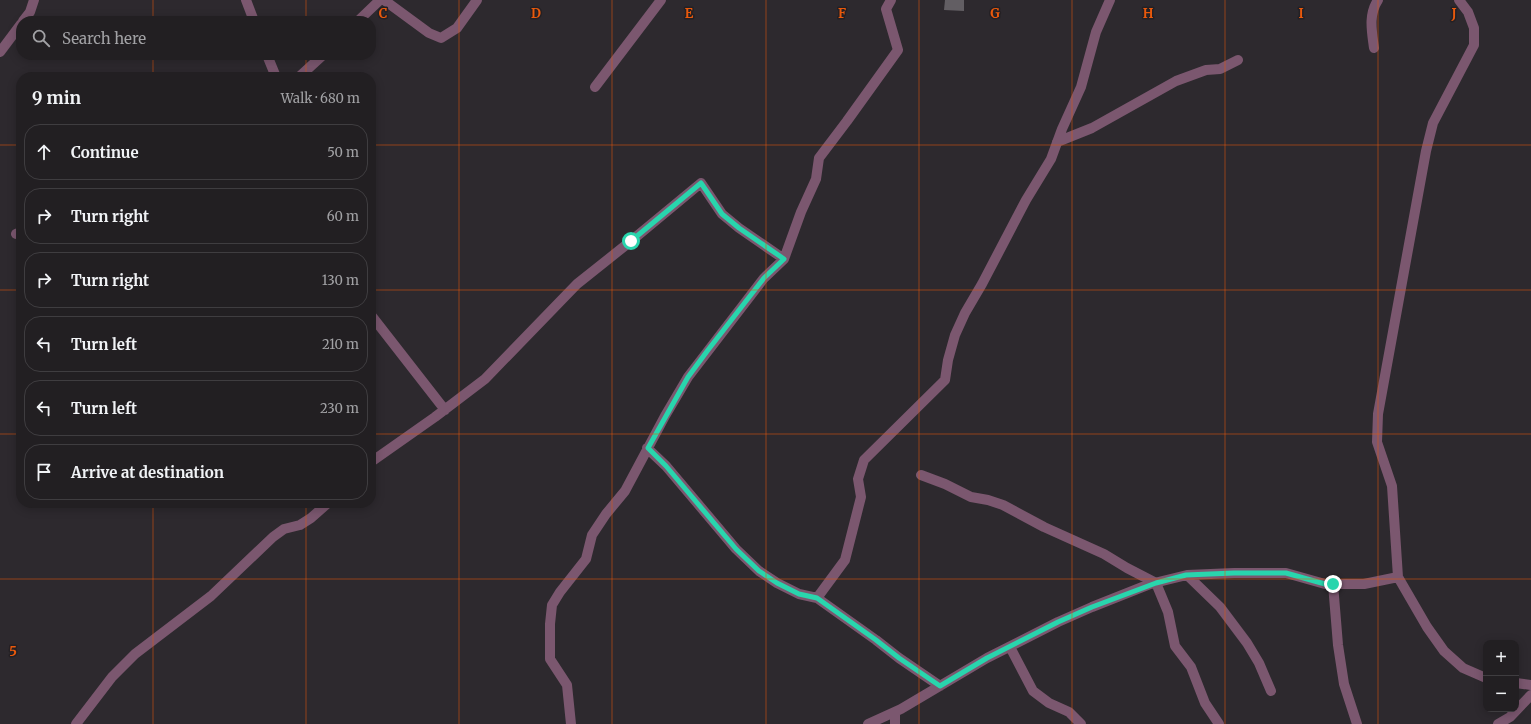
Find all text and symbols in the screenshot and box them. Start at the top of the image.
text: C [379,5,388,22]
text: D [531,5,541,22]
text: E [685,5,694,22]
text: F [838,5,846,22]
text: G [990,5,1000,22]
text: H [1143,5,1154,22]
text: I [1298,5,1304,22]
text: J [1450,5,1457,22]
search box [16,16,376,60]
icon: search [30,27,52,49]
text: Search here [62,29,146,48]
text: 9 min [32,87,81,109]
text: Walk · 680 m [281,90,360,107]
icon: ahead [33,141,55,163]
text: Continue [71,143,139,162]
text: 50 m [327,144,359,161]
icon: right [33,205,55,227]
text: Turn right [71,207,149,226]
text: 60 m [327,208,359,225]
route start [622,232,640,250]
icon: right [33,269,55,291]
text: Turn right [71,271,149,290]
text: 130 m [322,272,359,289]
icon: left [33,333,55,355]
text: Turn left [71,335,137,354]
text: 210 m [322,336,359,353]
icon: left [33,397,55,419]
text: Turn left [71,399,137,418]
text: 230 m [320,400,359,417]
icon: arrive [33,461,55,483]
text: Arrive at destination [71,463,224,482]
route end [1324,575,1342,593]
map controls [1483,640,1519,712]
button: + [1483,640,1519,676]
text: 5 [9,643,17,660]
button: − [1483,676,1519,712]

